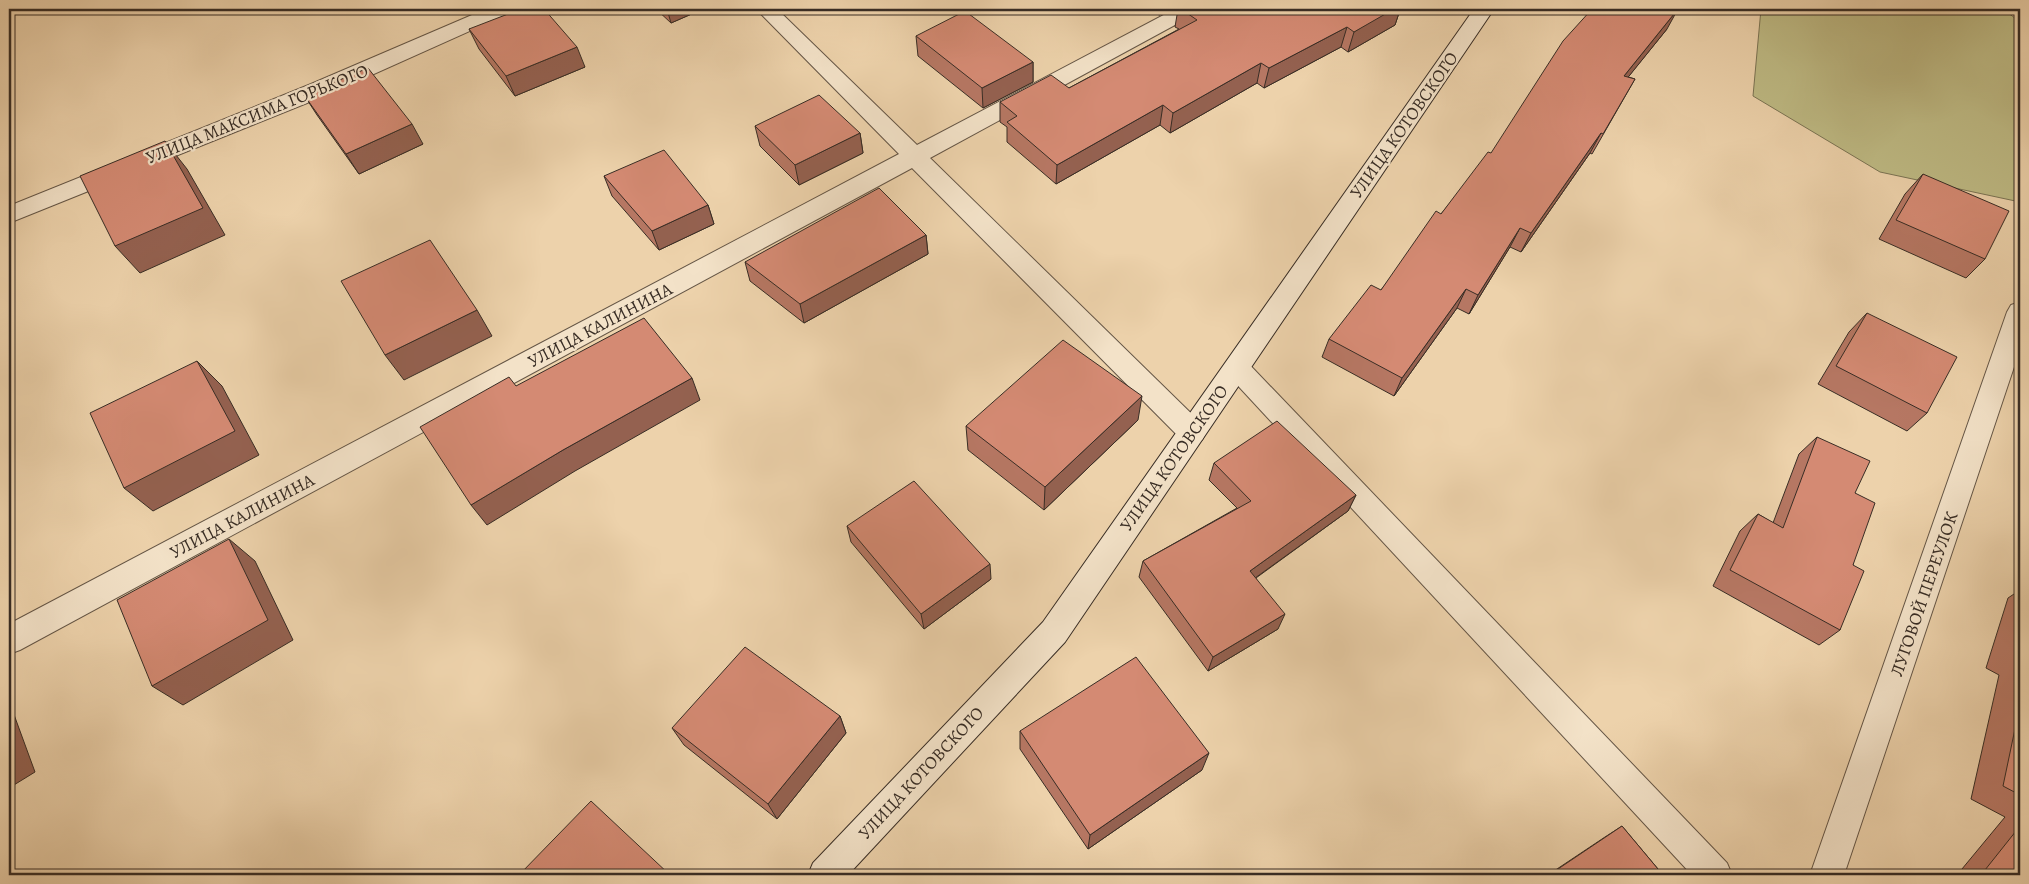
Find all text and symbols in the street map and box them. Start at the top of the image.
street label: УЛИЦА КОТОВСКОГО [1344,47,1464,203]
street label: УЛИЦА МАКСИМА ГОРЬКОГО [142,58,372,170]
street label: УЛИЦА КАЛИНИНА [524,277,677,373]
street label: УЛИЦА КОТОВСКОГО [1114,380,1234,536]
street label: УЛИЦА КАЛИНИНА [166,468,319,564]
street label: ЛУГОВОЙ ПЕРЕУЛОК [1885,508,1964,679]
street label: УЛИЦА КОТОВСКОГО [853,701,989,845]

